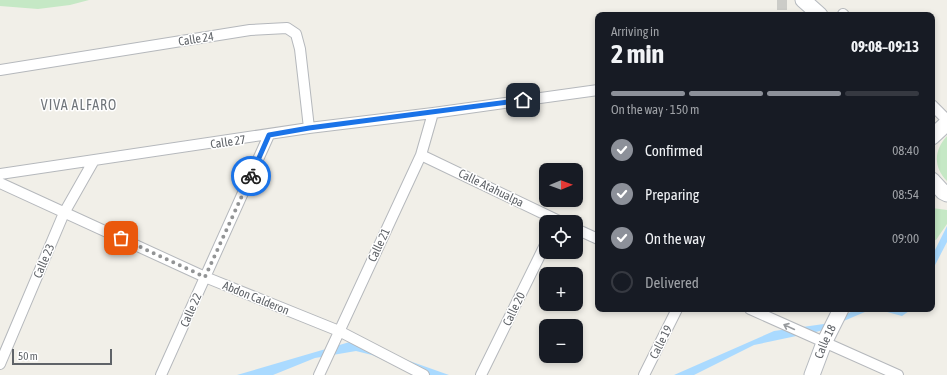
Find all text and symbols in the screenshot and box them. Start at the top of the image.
text: Arriving in [611,24,659,39]
street label: Calle 24 [177,29,215,49]
text: 09:08–09:13 [851,38,919,55]
text: 2 min [611,39,664,69]
pin [506,83,540,117]
icon: home [512,89,534,111]
district label: VIVA ALFARO [41,97,117,113]
text: On the way · 150 m [611,102,699,117]
street label: Calle 27 [209,133,247,151]
icon: check [611,139,633,161]
text: Confirmed [645,142,703,159]
text: 08:40 [892,143,919,158]
courier [231,156,271,196]
north arrow [539,163,583,207]
map controls [539,163,583,363]
icon: bike [240,165,262,187]
street label: Calle Atahualpa [456,166,526,210]
icon: check [611,183,633,205]
text: Preparing [645,186,699,203]
text: 08:54 [892,187,919,202]
button: locate [539,215,583,259]
pin [104,221,138,255]
street label: Calle 21 [365,226,393,264]
icon: bag [110,227,132,249]
icon: check [611,227,633,249]
text: On the way [645,230,706,247]
text: 09:00 [892,231,919,246]
street label: Calle 23 [31,242,57,280]
button: + [539,267,583,311]
text: Delivered [645,274,699,291]
street label: Abdon Calderon [221,278,291,318]
street label: Calle 20 [500,290,528,328]
street label: Calle 22 [177,291,205,329]
button: − [539,319,583,363]
street label: Calle 18 [812,322,839,360]
street label: Calle 19 [647,323,675,361]
one-way arrow [783,323,795,330]
scale bar [12,347,112,366]
text: 50 m [18,350,38,362]

